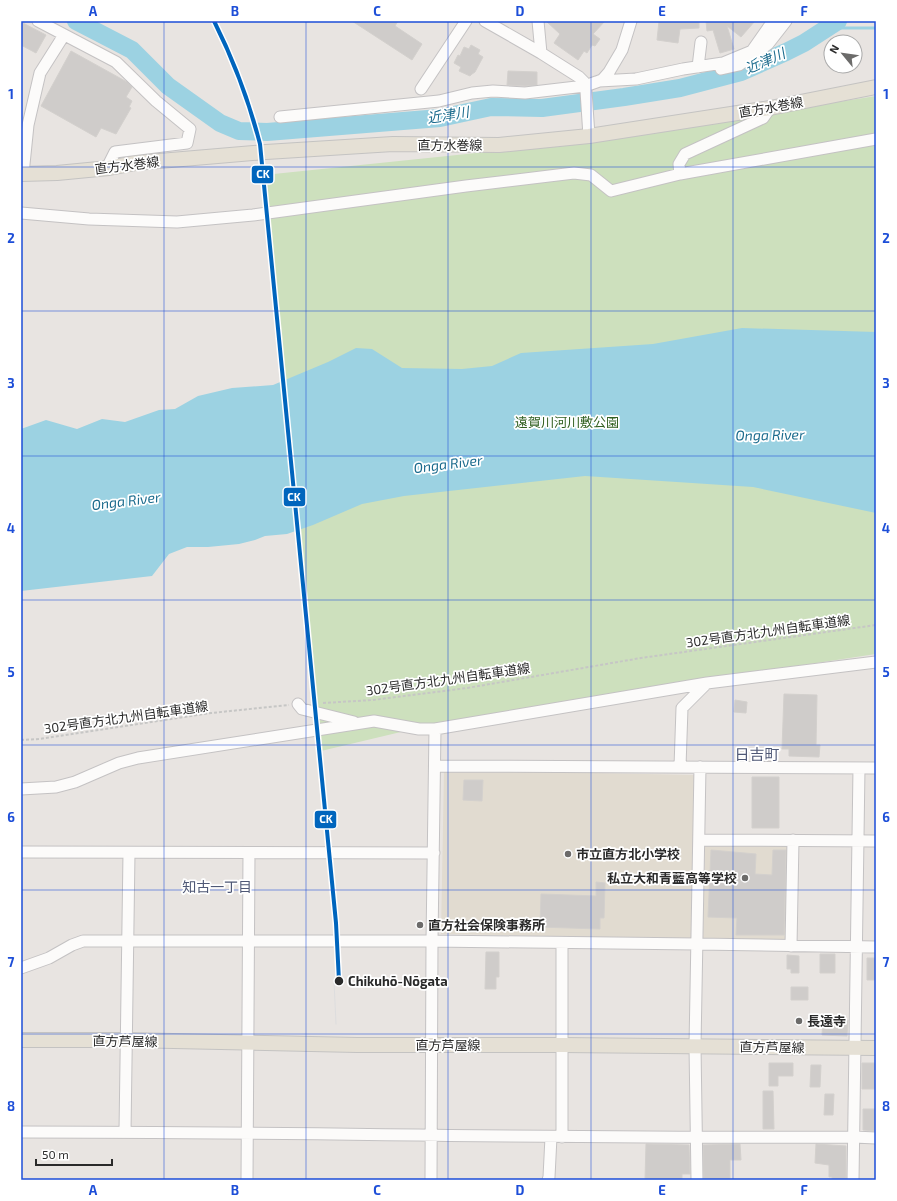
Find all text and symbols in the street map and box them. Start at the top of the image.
text: A [89,3,98,19]
text: B [231,3,239,19]
text: C [373,3,381,19]
text: D [516,3,525,19]
text: E [658,3,666,19]
text: F [800,3,808,19]
north arrow [823,34,863,74]
text: N [826,42,841,56]
water label: 近津川 [742,43,789,77]
text: 1 [8,86,14,102]
text: 1 [883,86,889,102]
street label: 直方水巻線 [738,93,804,121]
water label: 近津川 [426,103,472,126]
street label: 直方水巻線 [417,137,483,153]
street label: 直方水巻線 [94,153,160,177]
line badge: CK [251,165,274,184]
text: CK [256,167,270,180]
text: 2 [7,230,15,246]
text: 2 [882,230,890,246]
text: 3 [7,375,15,391]
text: 3 [882,375,890,391]
park label: 遠賀川河川敷公園 [515,414,619,430]
water label: Onga River [735,425,805,444]
water label: Onga River [413,451,484,476]
line badge: CK [283,487,306,507]
water label: Onga River [91,488,162,513]
text: CK [287,490,301,503]
text: 4 [7,520,15,536]
text: 4 [882,520,890,536]
street label: 302号直方北九州自転車道線 [685,612,851,650]
street label: 302号直方北九州自転車道線 [365,660,531,698]
text: 5 [7,664,15,680]
text: 5 [882,664,890,680]
street label: 302号直方北九州自転車道線 [43,698,209,736]
district label: 日吉町 [734,745,780,763]
text: 6 [7,809,15,825]
text: 6 [882,809,890,825]
line badge: CK [314,810,337,829]
text: CK [319,812,333,825]
place label: 市立直方北小学校 [576,846,680,862]
marker: 市立直方北小学校 [563,849,573,859]
place label: 私立大和青藍高等学校 [607,870,737,886]
marker: 私立大和青藍高等学校 [740,873,750,883]
district label: 知古一丁目 [182,878,252,895]
place label: 直方社会保険事務所 [428,917,545,933]
marker: 直方社会保険事務所 [415,920,425,930]
text: 7 [8,954,15,970]
text: 7 [883,954,890,970]
place label: Chikuhō-Nōgata [348,973,448,989]
marker: Chikuhō-Nōgata [333,975,345,987]
place label: 長遠寺 [807,1013,846,1029]
marker: 長遠寺 [794,1016,804,1026]
street label: 直方芦屋線 [92,1032,158,1050]
street label: 直方芦屋線 [415,1037,481,1053]
street label: 直方芦屋線 [739,1038,805,1056]
text: 8 [7,1098,15,1114]
text: 8 [882,1098,890,1114]
scale bar [36,1141,112,1167]
text: 50 m [42,1147,69,1161]
text: A [89,1182,98,1198]
text: B [231,1182,239,1198]
text: C [373,1182,381,1198]
text: D [516,1182,525,1198]
text: E [658,1182,666,1198]
text: F [800,1182,808,1198]

